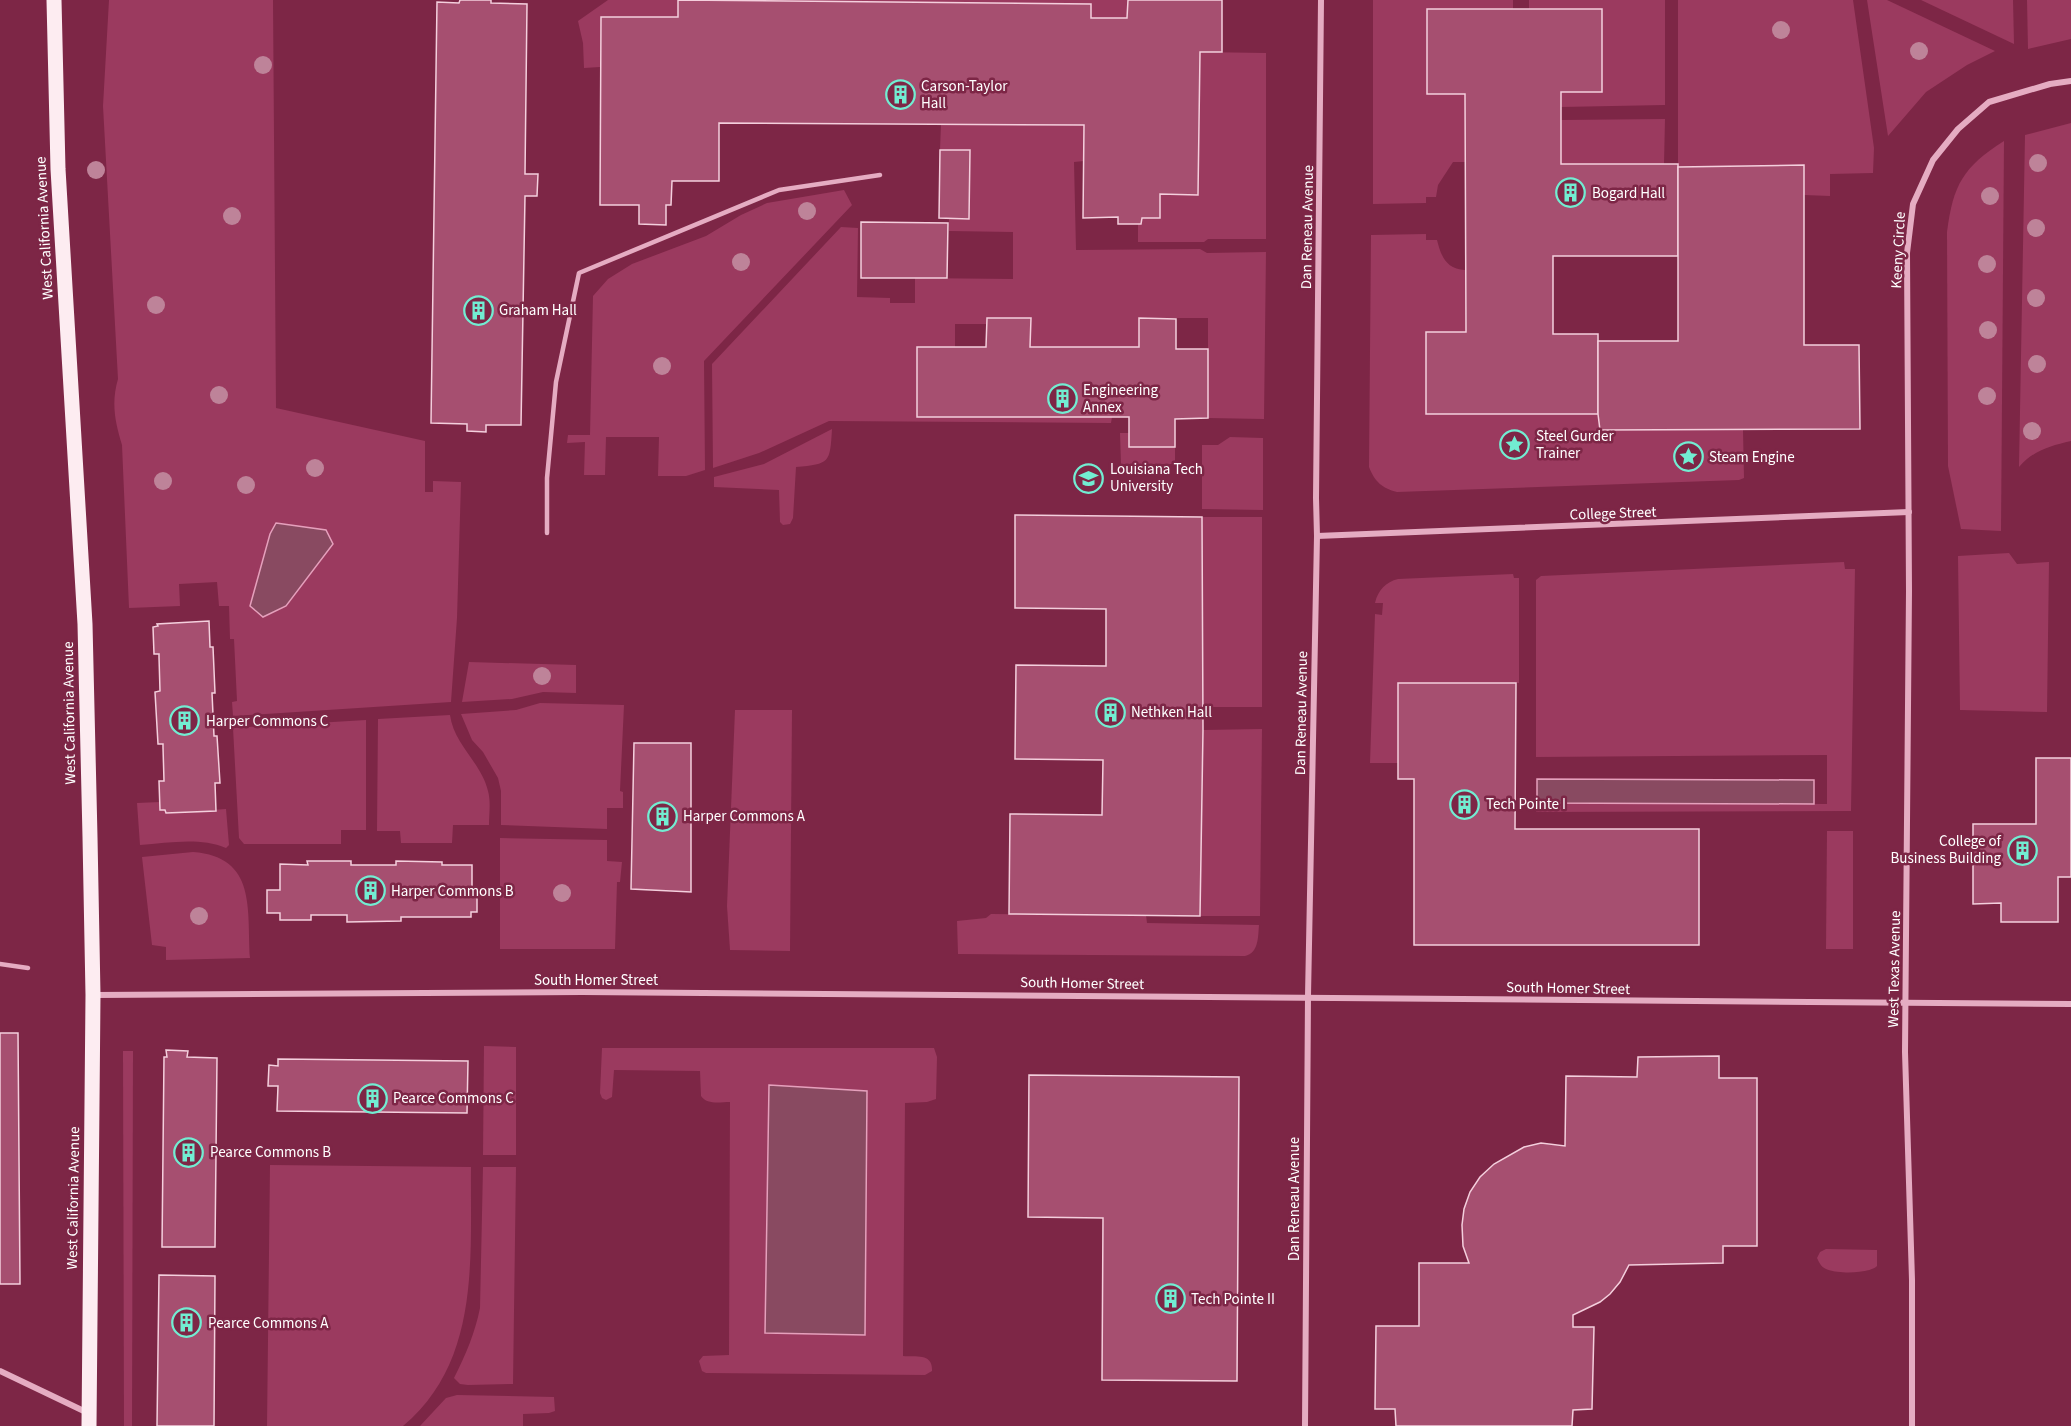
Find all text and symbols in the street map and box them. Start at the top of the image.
place label: Carson-Taylor Hall [921,76,1008,114]
building icon: Carson-Taylor Hall [884,79,916,111]
street label: West California Avenue [30,156,59,300]
street label: Dan Reneau Avenue [1296,165,1319,289]
building icon: Bogard Hall [1555,177,1587,209]
place label: Bogard Hall [1592,183,1665,204]
street label: Keeny Circle [1886,211,1911,289]
building icon: Graham Hall [462,294,494,326]
place label: Graham Hall [499,300,577,321]
place label: Engineering Annex [1083,380,1159,418]
building icon: Engineering Annex [1046,383,1078,415]
place label: Steel Gurder Trainer [1536,426,1614,464]
place icon: Steel Gurder Trainer [1499,429,1531,461]
place icon: Steam Engine [1672,441,1704,473]
place label: Steam Engine [1709,447,1795,468]
place label: Louisiana Tech University [1110,459,1203,497]
school or university icon: Louisiana Tech University [1073,462,1105,494]
street label: College Street [1569,501,1657,526]
street label: West California Avenue [58,641,81,785]
street label: Dan Reneau Avenue [1290,651,1313,775]
building icon: Nethken Hall [1094,696,1126,728]
place label: Nethken Hall [1131,702,1212,723]
building icon: Harper Commons C [169,705,201,737]
place label: Harper Commons C [206,711,329,732]
building icon: Tech Pointe I [1449,788,1481,820]
place label: Tech Pointe I [1486,794,1566,815]
building icon: Harper Commons A [646,800,678,832]
place label: Harper Commons A [683,806,806,827]
place label: College of Business Building [1891,831,2002,869]
building icon: College of Business Building [2006,834,2038,866]
building icon: Harper Commons B [354,875,386,907]
place label: Harper Commons B [391,881,514,902]
street label: West Texas Avenue [1883,910,1906,1028]
street label: South Homer Street [534,970,658,991]
street label: South Homer Street [1020,972,1144,995]
street label: South Homer Street [1506,977,1630,1000]
building icon: Pearce Commons C [356,1082,388,1114]
place label: Pearce Commons C [393,1088,514,1109]
street label: West California Avenue [62,1126,85,1270]
building icon: Pearce Commons B [173,1136,205,1168]
street label: Dan Reneau Avenue [1284,1137,1305,1261]
place label: Pearce Commons B [210,1142,331,1163]
building icon: Tech Pointe II [1154,1283,1186,1315]
place label: Tech Pointe II [1191,1289,1275,1310]
building icon: Pearce Commons A [171,1307,203,1339]
place label: Pearce Commons A [208,1313,329,1334]

